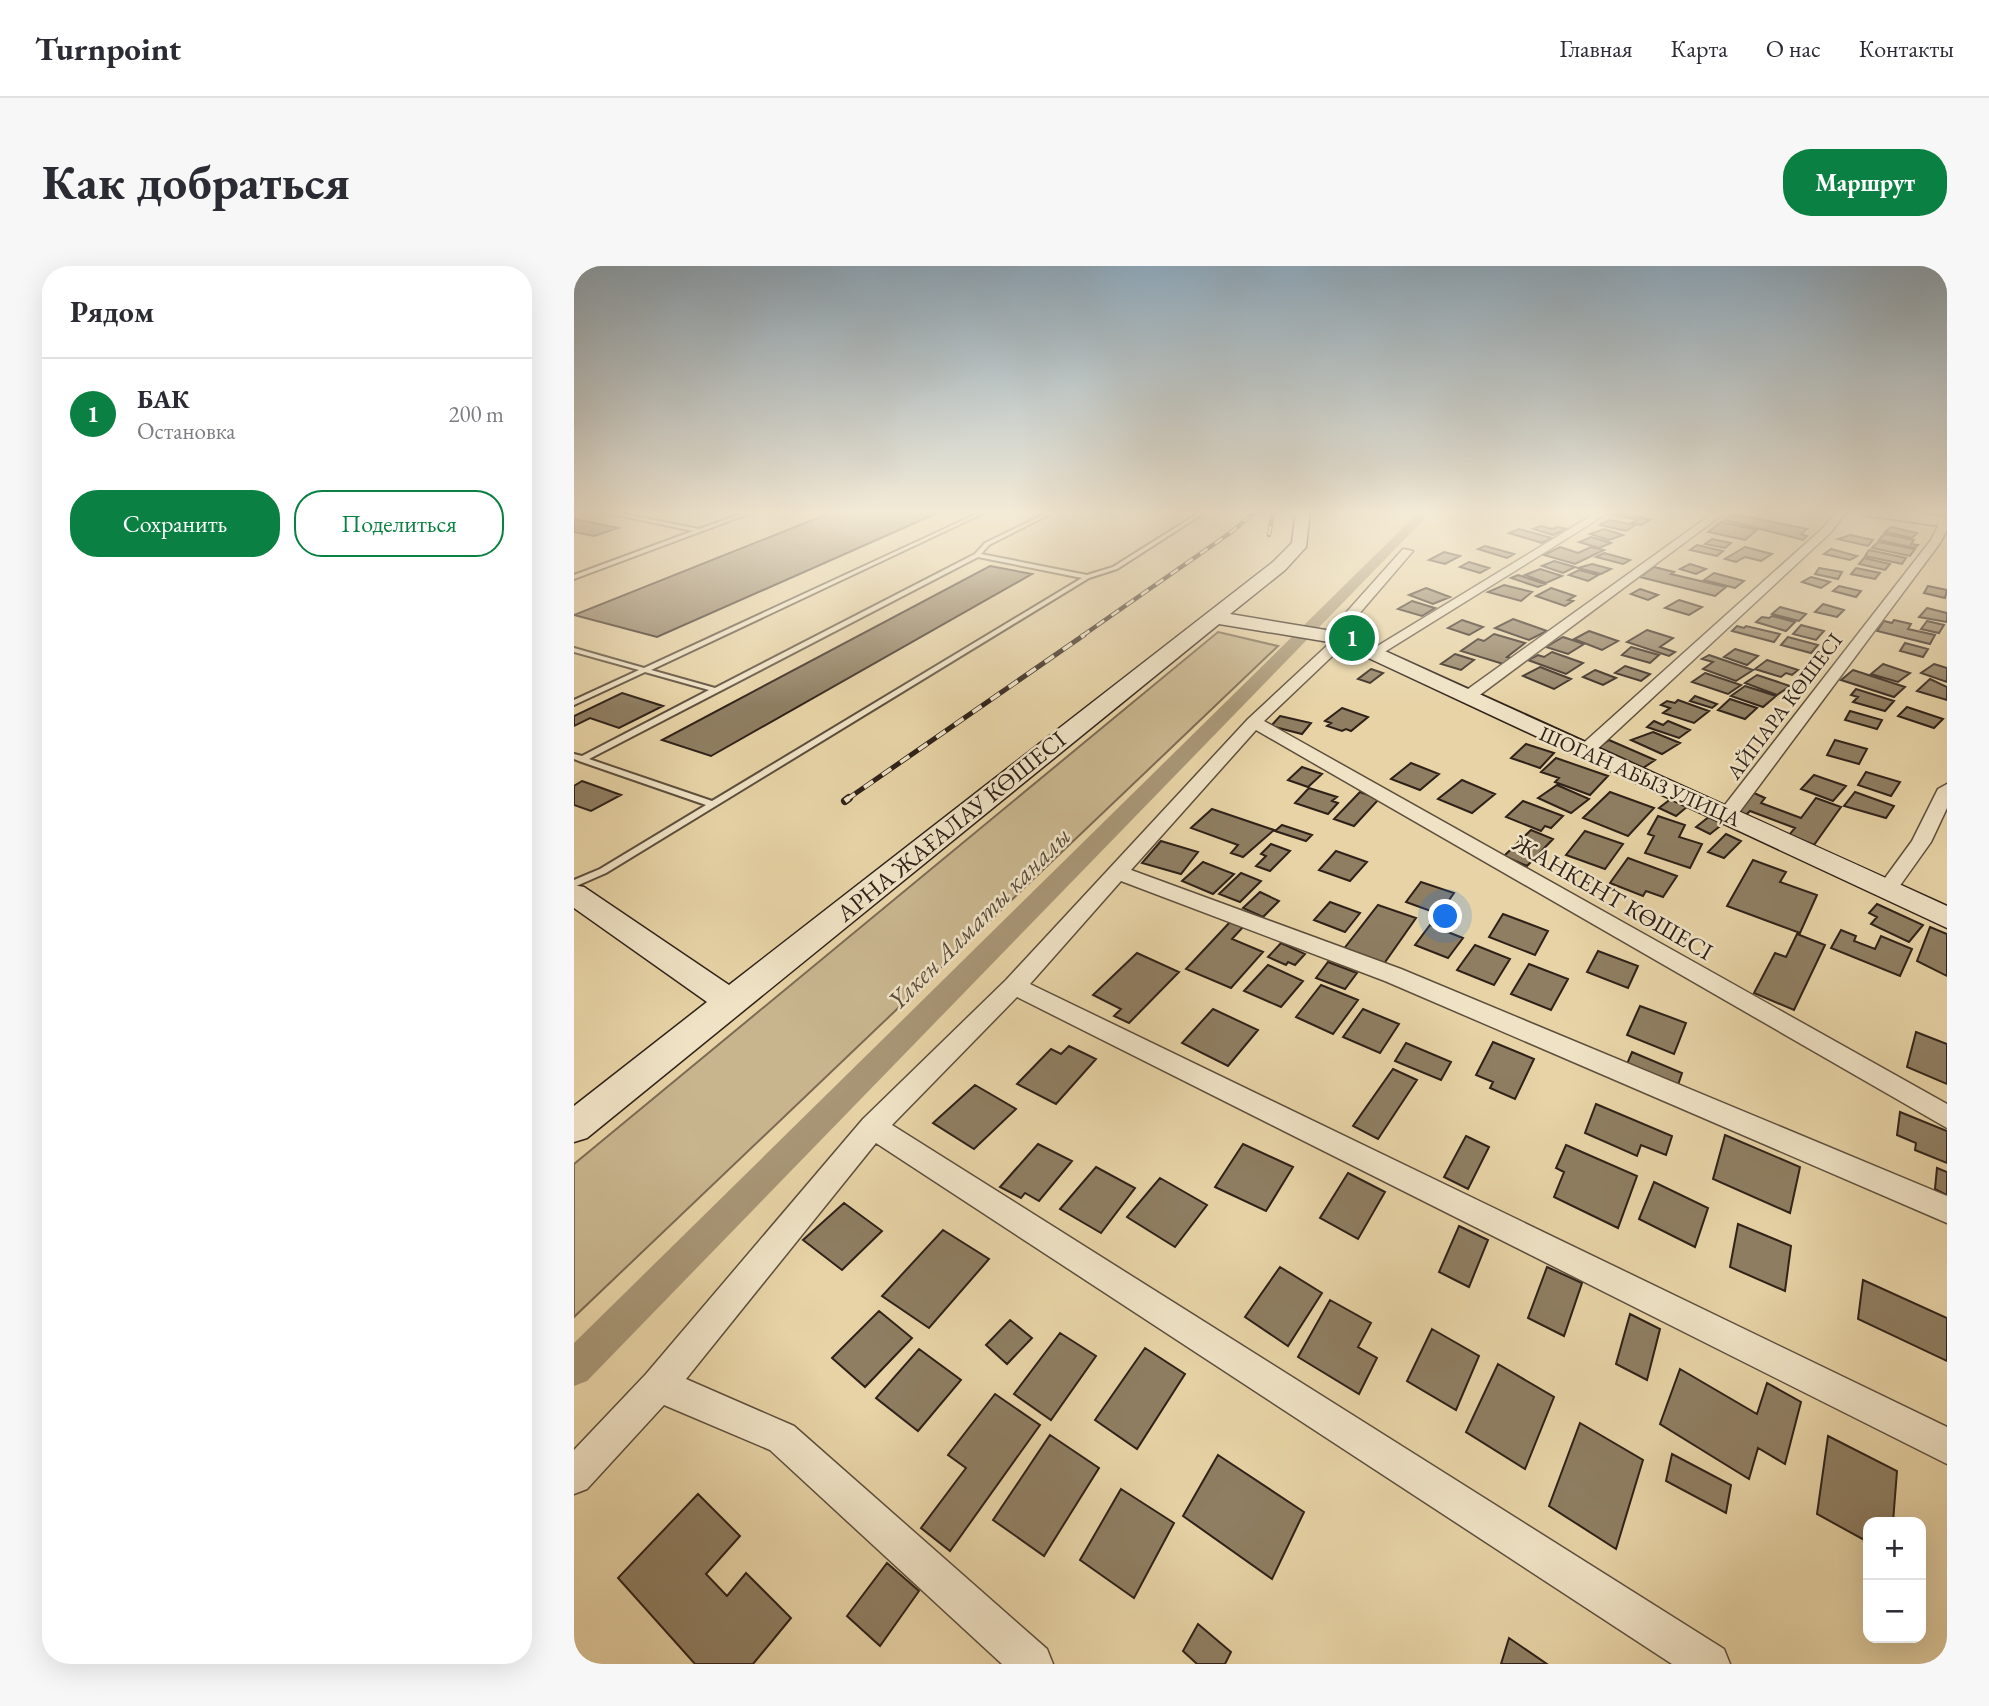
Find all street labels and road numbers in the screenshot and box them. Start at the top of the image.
street label: АЙПАРА КӨШЕСІ [1720,627,1848,785]
street label: ШОГАН АБЫЗ УЛИЦА [1535,719,1745,833]
street label: АРНА ЖАҒАЛАУ КӨШЕСІ [829,724,1072,929]
street label: ЖАНКЕНТ КӨШЕСІ [1507,827,1719,967]

